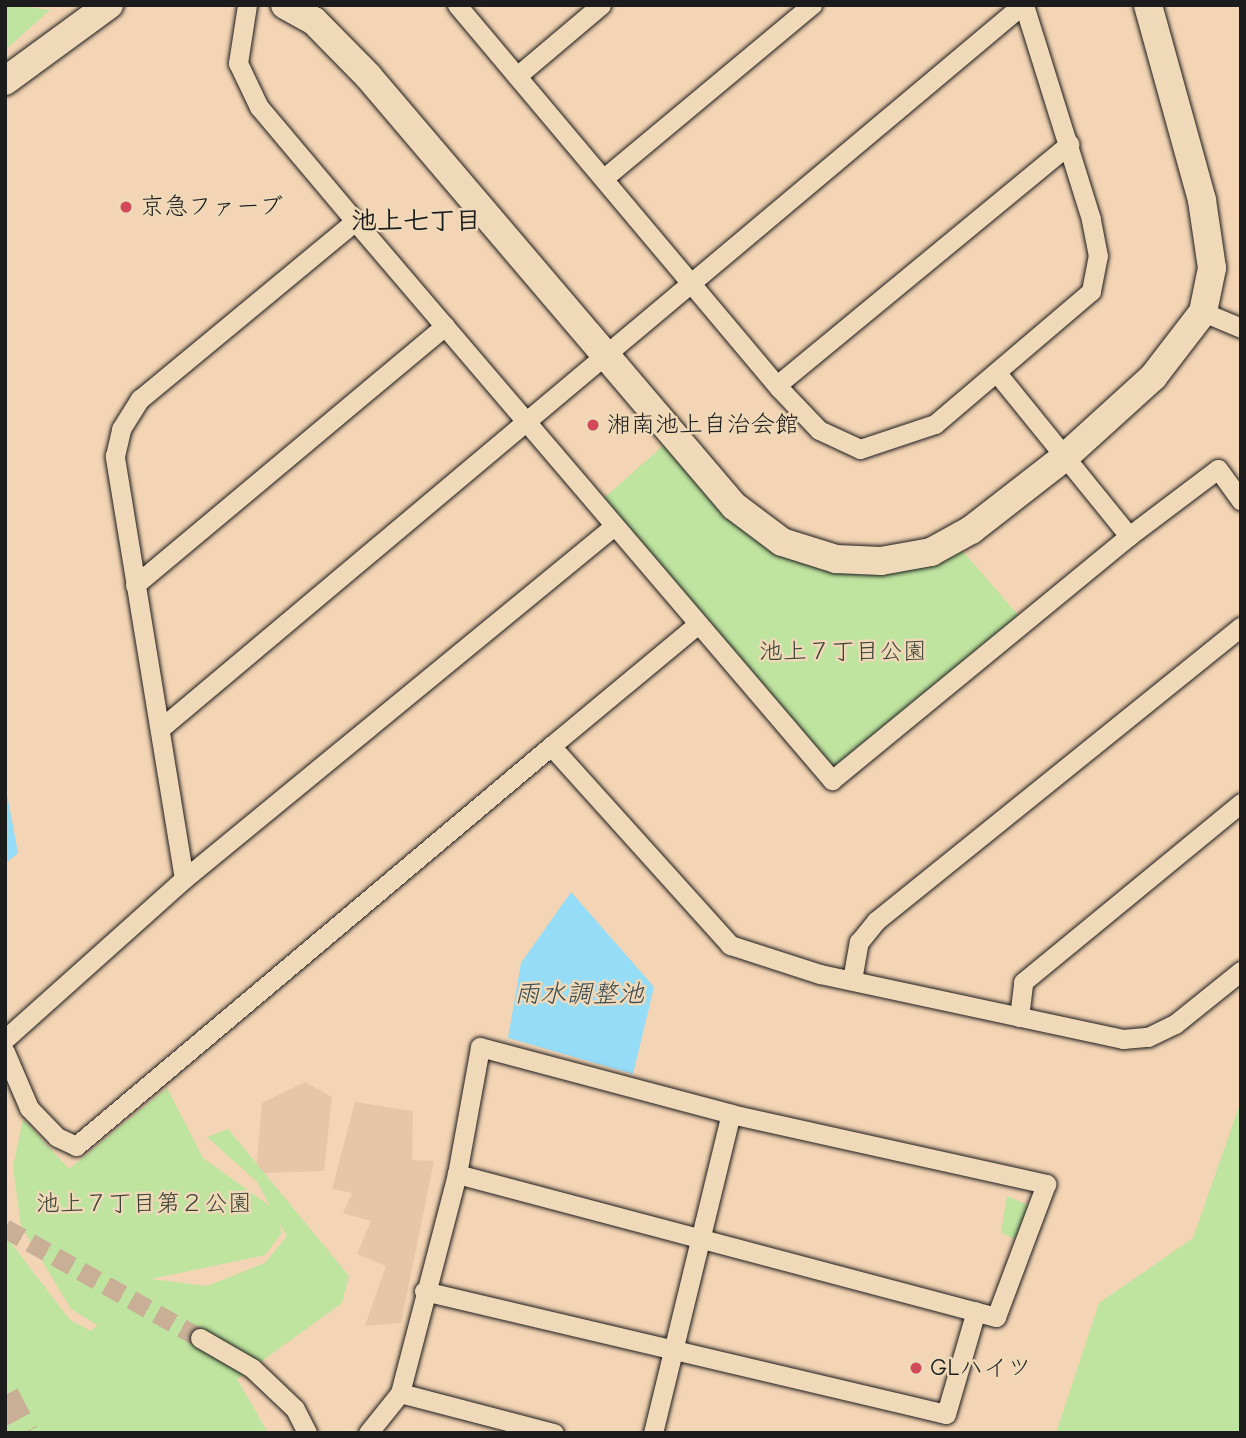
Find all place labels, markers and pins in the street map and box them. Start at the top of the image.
place label: 京急ファーブ [140,193,284,221]
marker: 京急ファーブ [118,199,134,215]
place label: 湘南池上自治会館 [607,411,799,439]
marker: 湘南池上自治会館 [585,417,601,433]
place label: GLハイツ [930,1354,1031,1382]
marker: GLハイツ [908,1360,924,1376]

